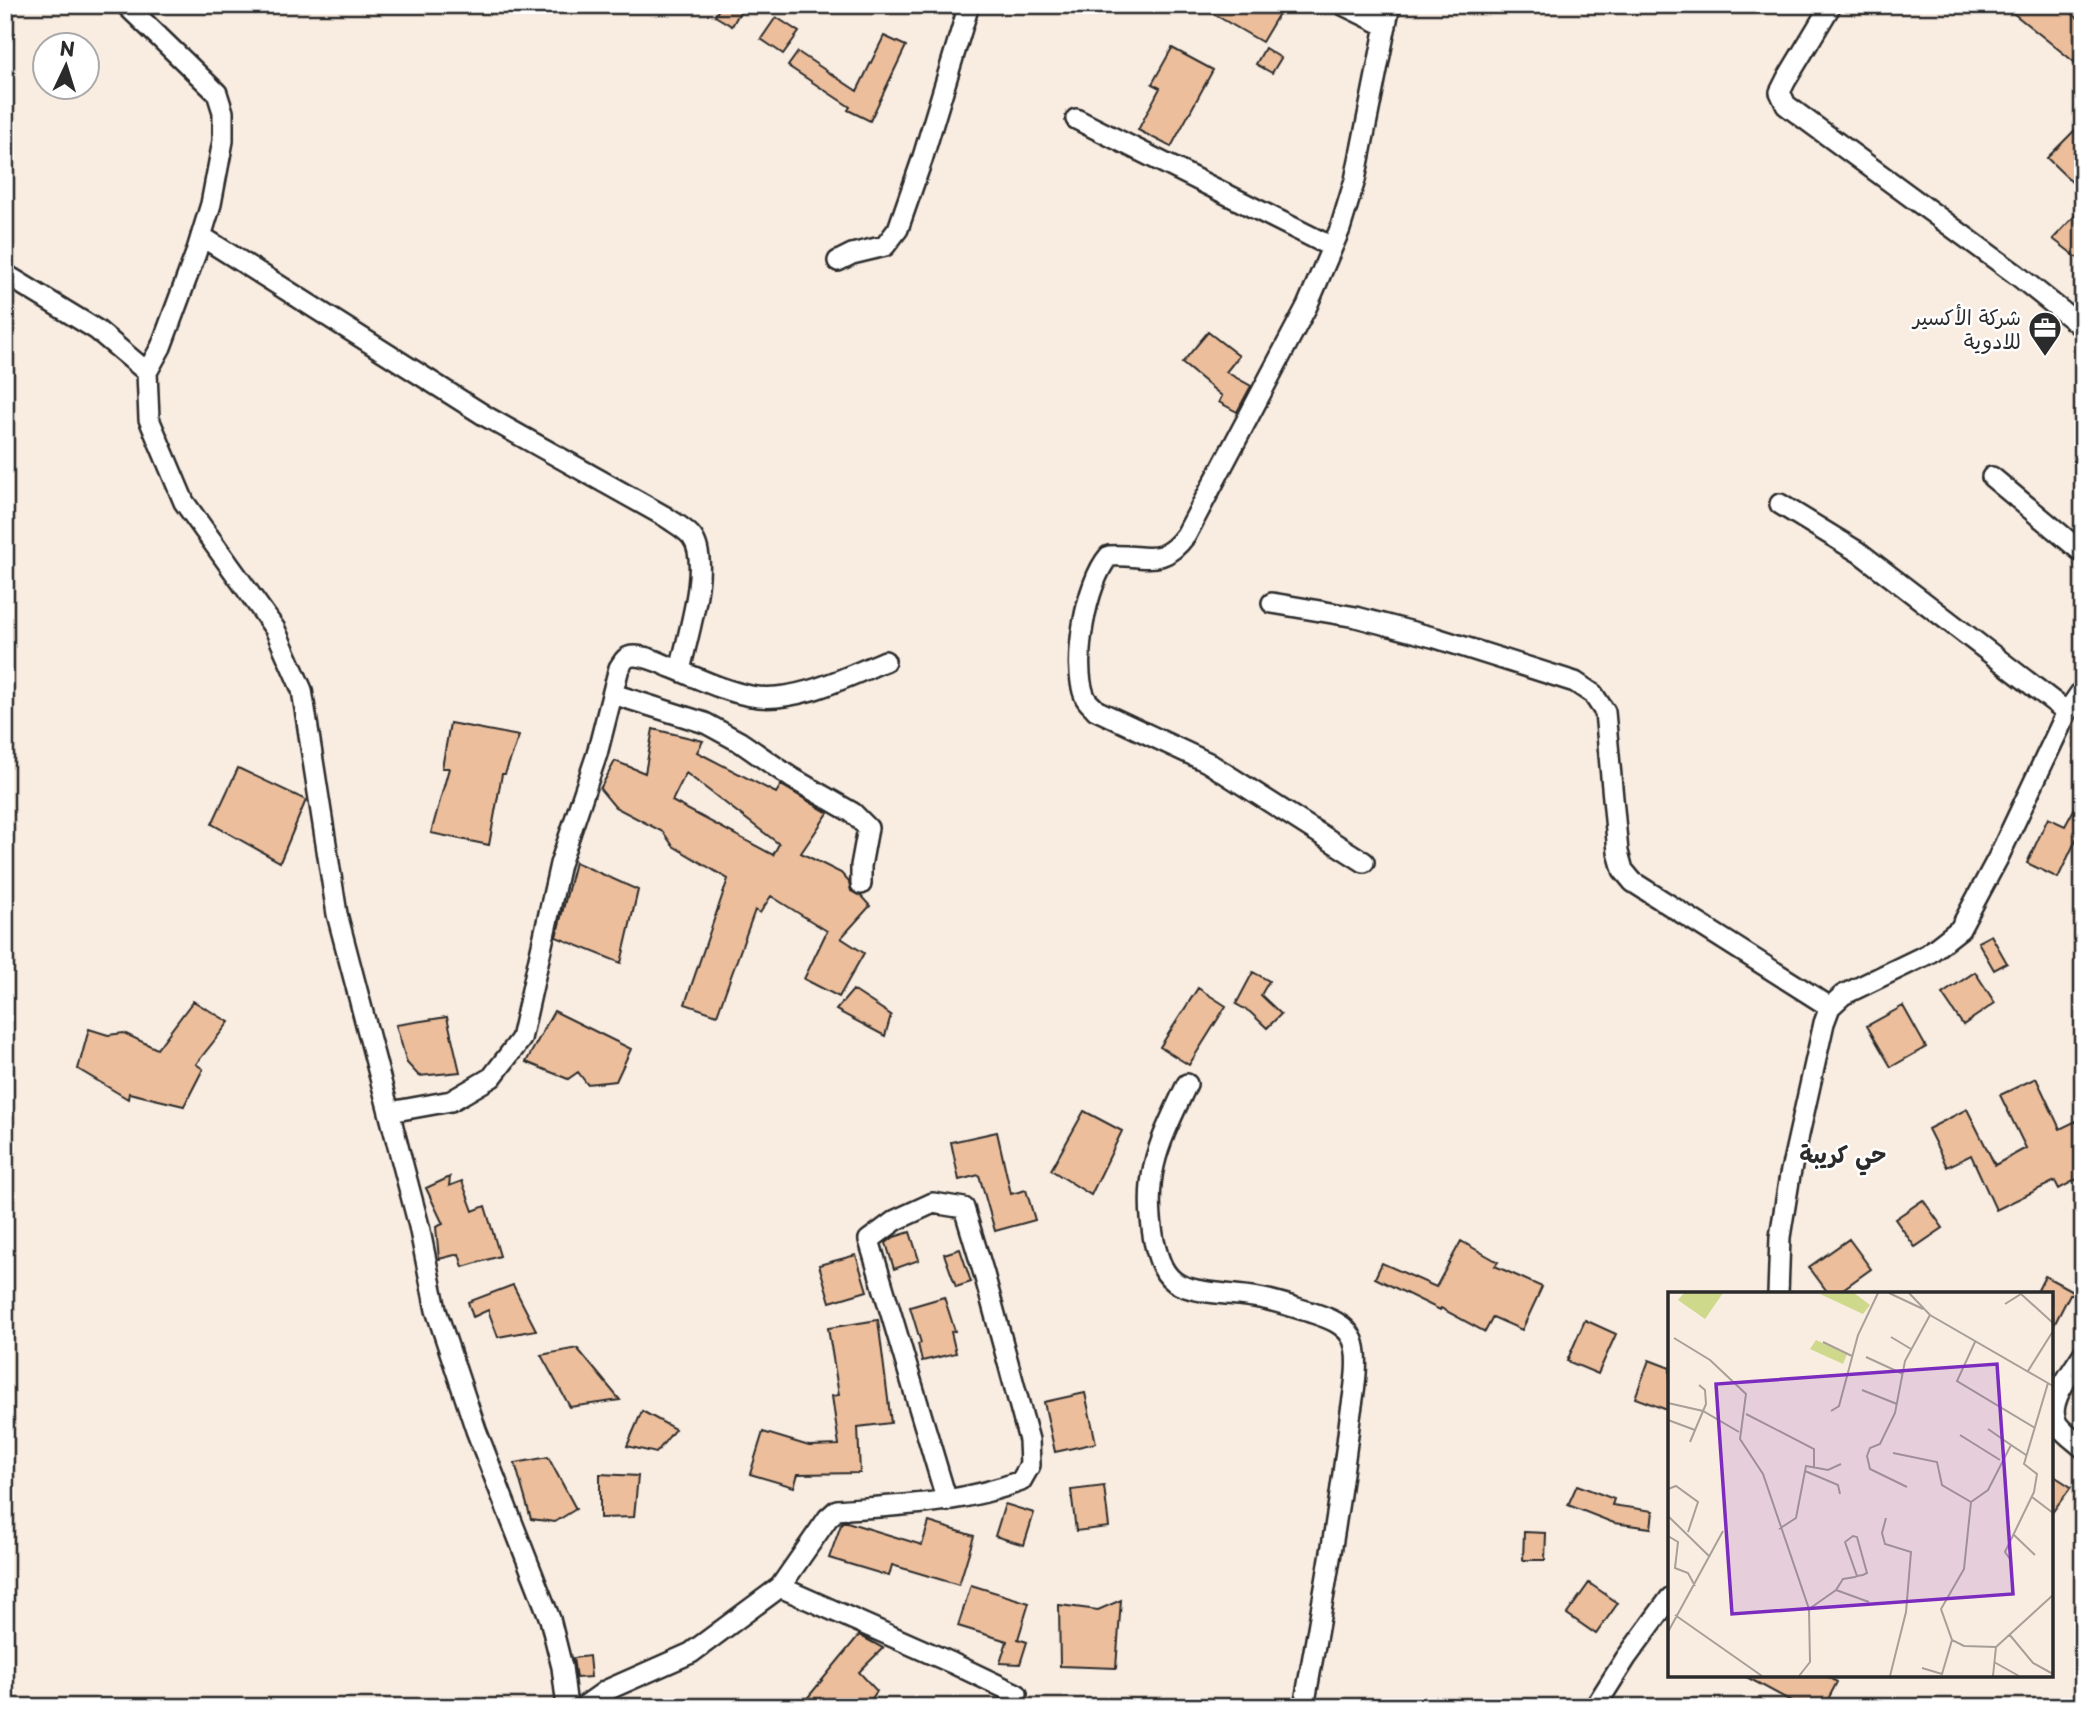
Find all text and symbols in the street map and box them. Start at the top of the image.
north arrow [32,32,102,102]
text: N [59,34,76,63]
place label: شركة الأكسير للادوية [1911,300,2021,356]
office icon: شركة الأكسير للادوية [2026,309,2064,358]
district label: حي كريبة [1800,1136,1886,1176]
inset map [1668,1292,2053,1677]

